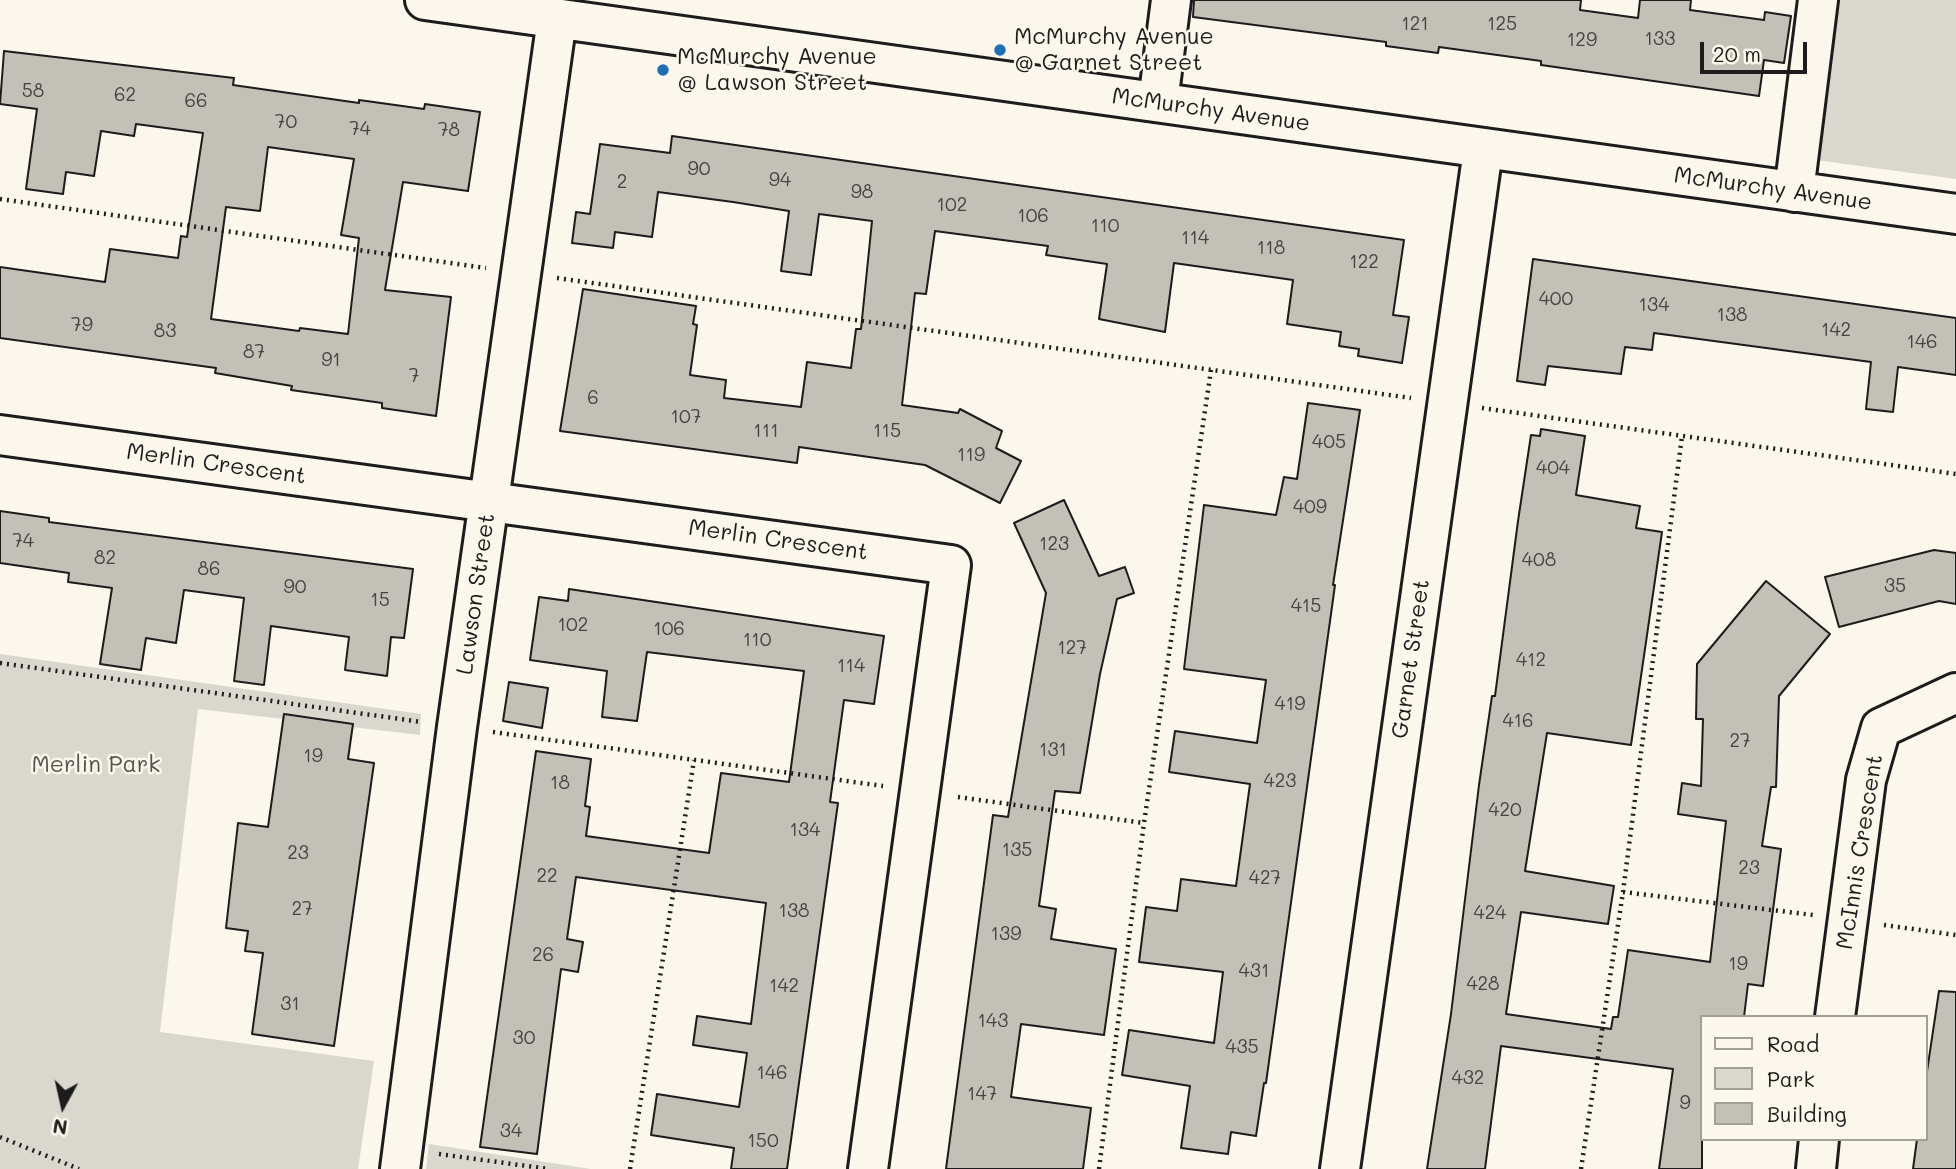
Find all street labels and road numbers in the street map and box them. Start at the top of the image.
street label: McMurchy Avenue [1110,82,1312,138]
street label: McMurchy Avenue [1672,161,1874,217]
street label: Merlin Crescent [124,438,308,490]
street label: Lawson Street [451,512,501,676]
street label: Merlin Crescent [686,514,870,566]
street label: Garnet Street [1386,578,1436,740]
street label: McInnis Crescent [1831,753,1889,951]

